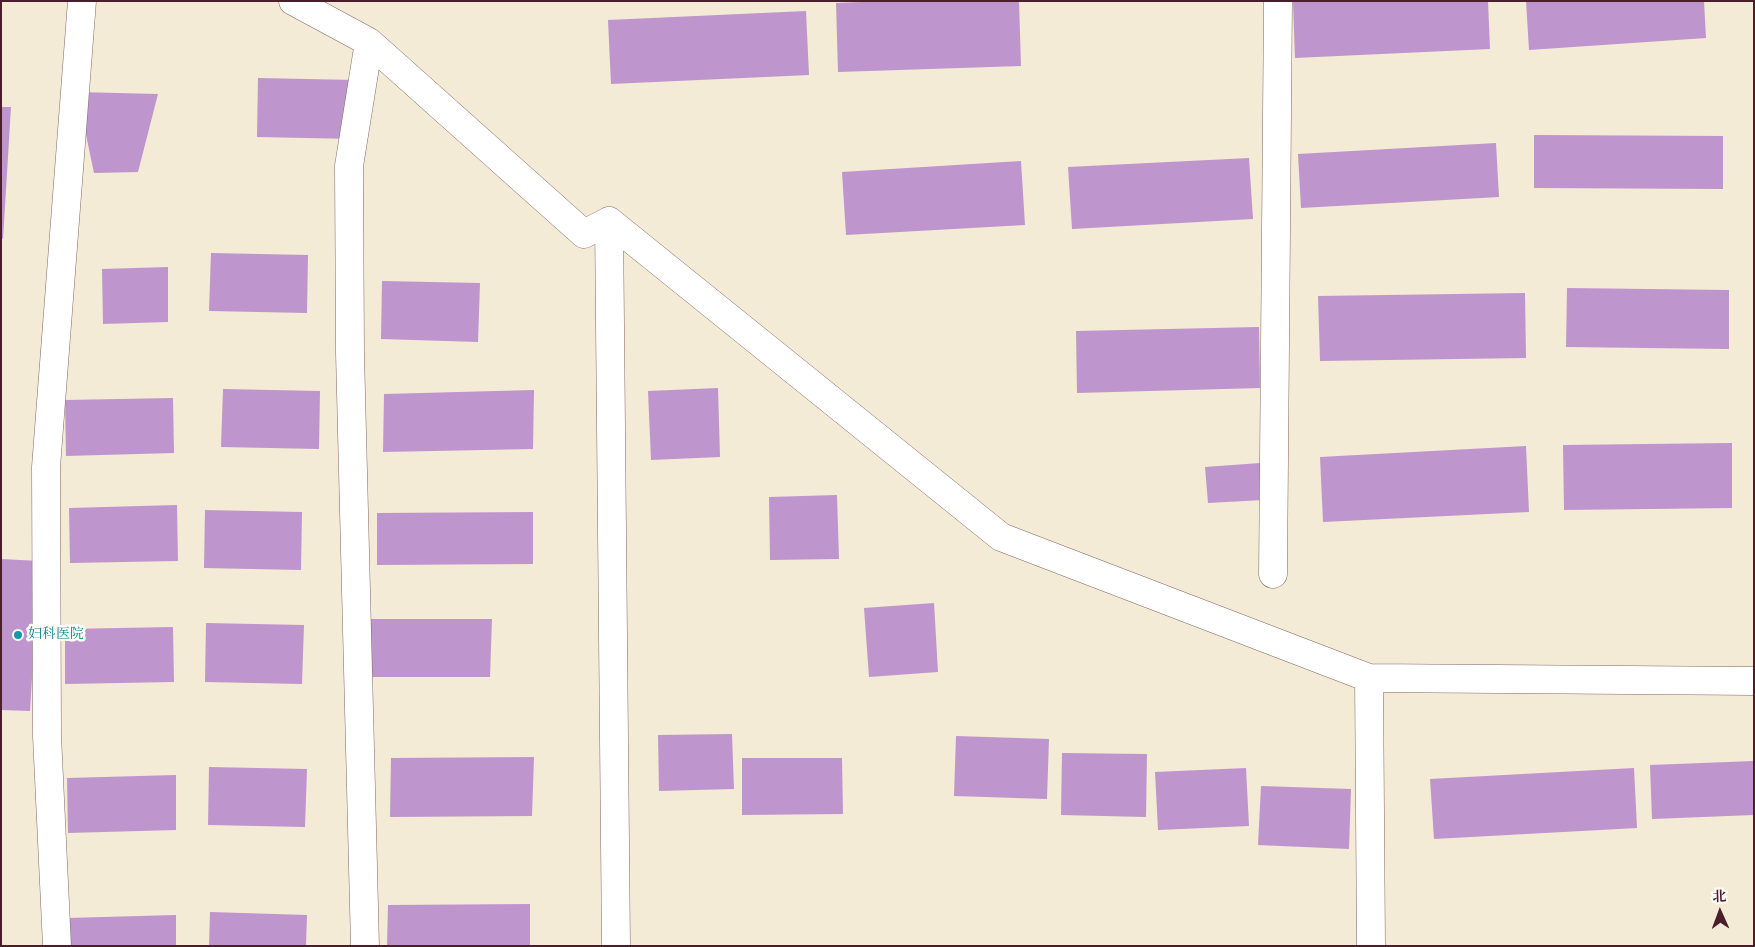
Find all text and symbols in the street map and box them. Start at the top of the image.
place label: 妇科医院 [28,627,84,643]
marker: 妇科医院 [12,629,24,641]
north arrow [1695,887,1745,937]
text: 北 [1712,888,1727,905]

